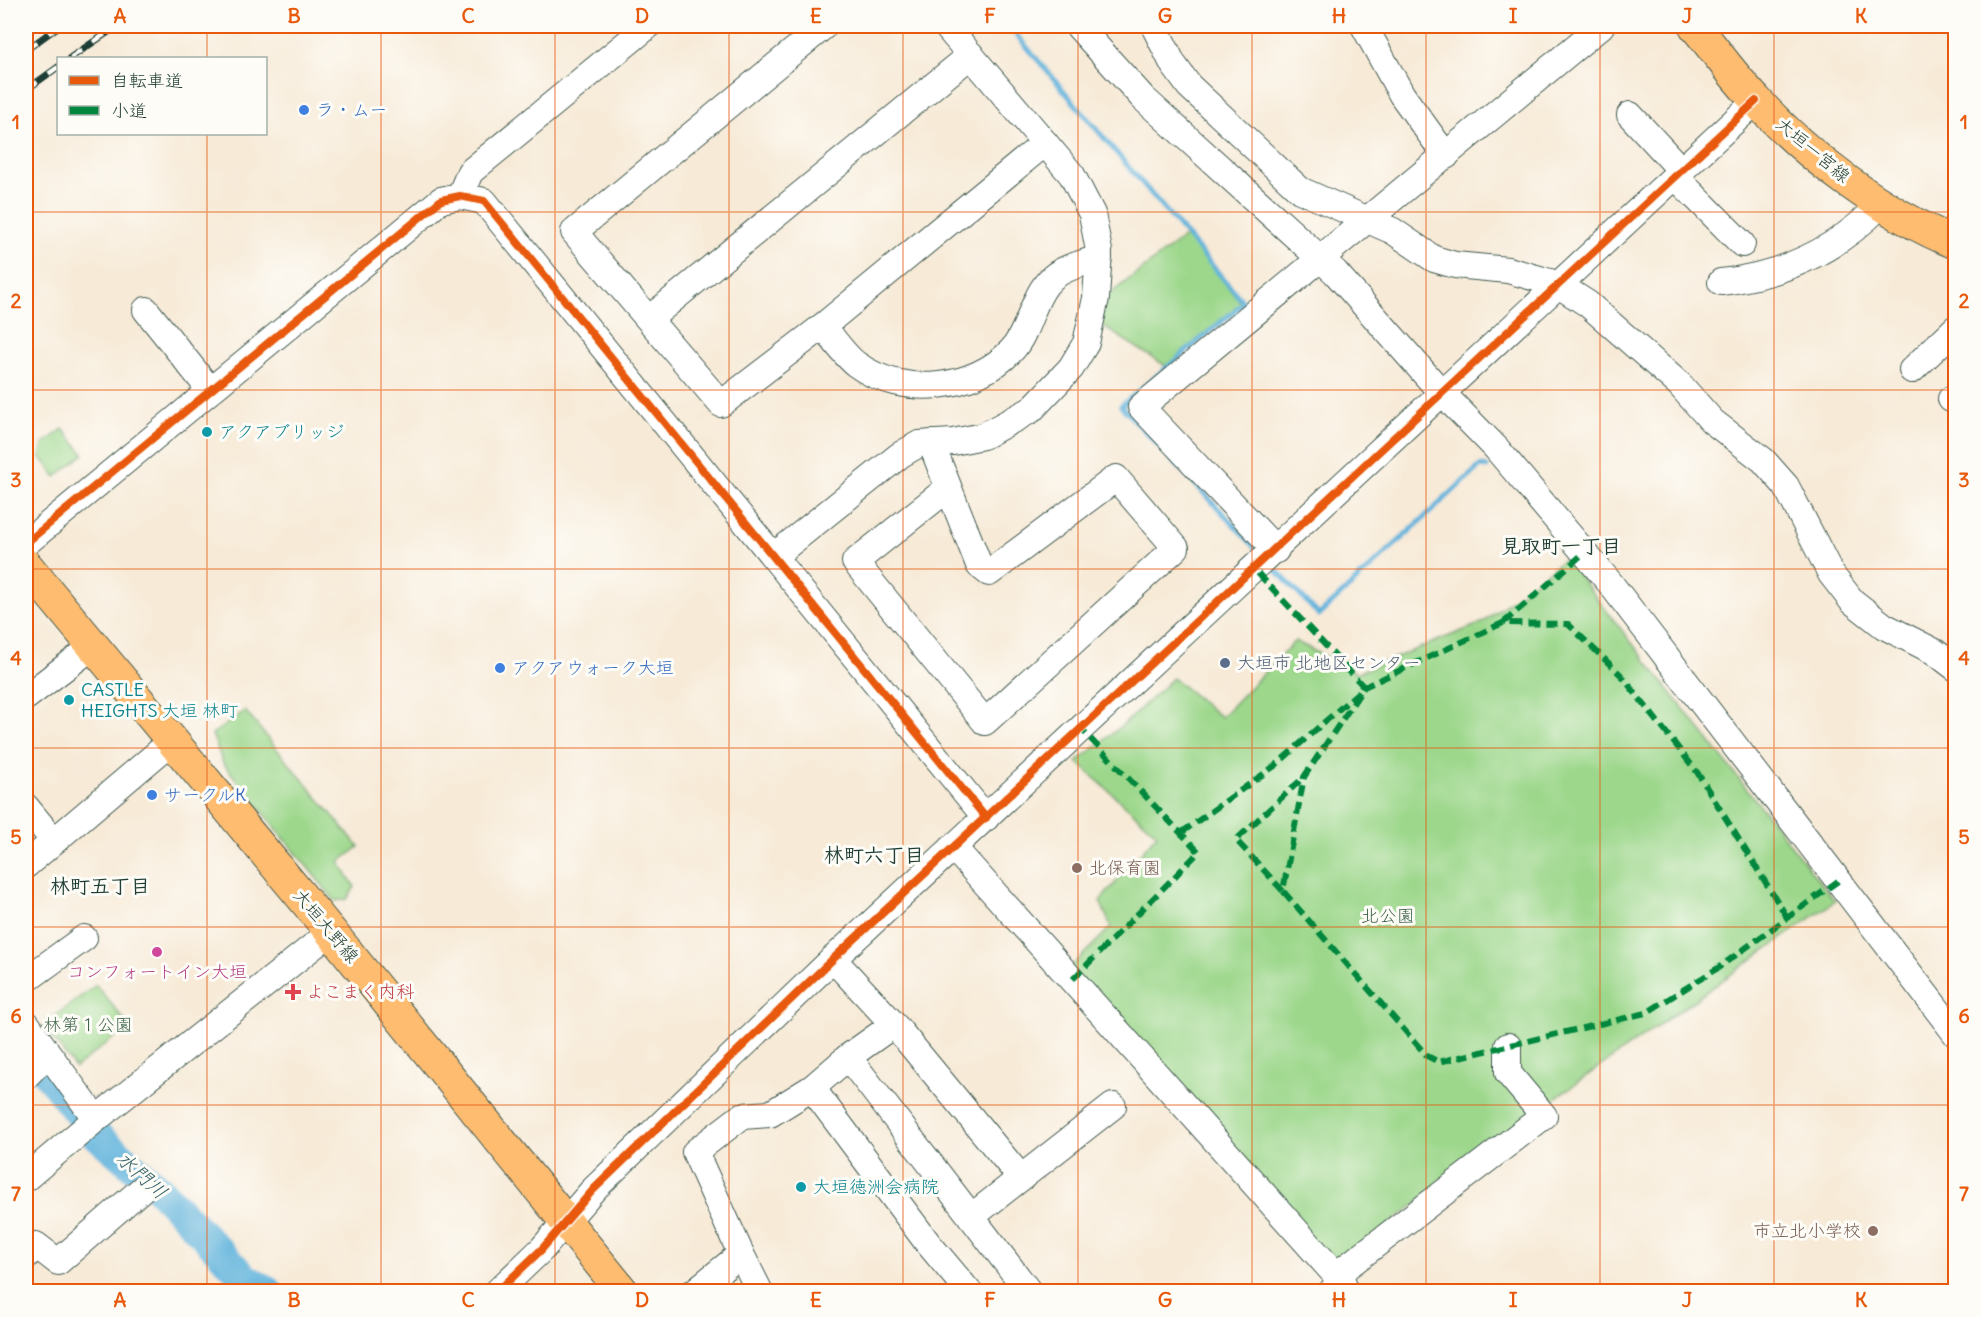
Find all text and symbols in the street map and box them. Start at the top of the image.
text: A [114,3,127,28]
text: B [287,3,301,28]
text: C [461,3,475,28]
text: D [635,3,649,28]
text: E [810,3,822,28]
text: F [984,3,996,28]
text: G [1158,3,1172,28]
text: H [1332,3,1346,28]
text: I [1509,3,1518,28]
text: J [1682,3,1693,28]
text: K [1855,3,1868,28]
legend [57,57,267,135]
text: 自転車道 [111,69,183,92]
place label: ラ・ムー [316,98,387,121]
text: 小道 [111,99,147,122]
marker: ラ・ムー [297,103,311,117]
text: 1 [12,109,20,134]
text: 1 [1960,109,1968,134]
street label: 大垣一宮線 [1771,112,1855,187]
text: 2 [11,288,22,313]
text: 2 [1959,288,1970,313]
place label: アクアブリッジ [219,420,344,443]
marker: アクアブリッジ [200,425,214,439]
text: 3 [10,467,22,492]
text: 3 [1958,467,1970,492]
district label: 見取町一丁目 [1501,533,1621,558]
text: 4 [10,645,22,670]
text: 4 [1958,645,1970,670]
place label: 大垣市 北地区センター [1237,651,1421,674]
place label: アクアウォーク大垣 [512,656,674,679]
marker: 大垣市 北地区センター [1218,656,1232,670]
marker: アクアウォーク大垣 [493,661,507,675]
place label: CASTLE HEIGHTS 大垣 林町 [81,678,238,722]
marker: CASTLE HEIGHTS 大垣 林町 [62,693,76,707]
place label: サークルK [164,783,246,806]
marker: サークルK [145,788,159,802]
text: 5 [10,824,22,849]
text: 5 [1958,824,1970,849]
district label: 林町六丁目 [824,842,924,867]
place label: 北保育園 [1089,856,1161,879]
marker: 北保育園 [1070,861,1084,875]
district label: 林町五丁目 [50,873,150,898]
street label: 大垣大野線 [289,884,364,968]
park label: 北公園 [1361,904,1415,927]
marker: コンフォートイン大垣 [150,945,164,959]
place label: コンフォートイン大垣 [67,960,247,983]
place label: よこまく内科 [306,980,414,1003]
marker: よこまく内科 [284,983,302,1001]
text: 6 [10,1003,22,1028]
text: 6 [1958,1003,1970,1028]
park label: 林第１公園 [43,1013,133,1036]
water label: 水門川 [112,1145,173,1204]
place label: 大垣徳洲会病院 [813,1175,939,1198]
marker: 大垣徳洲会病院 [794,1180,808,1194]
text: 7 [11,1181,21,1206]
text: 7 [1959,1181,1969,1206]
place label: 市立北小学校 [1753,1219,1861,1242]
marker: 市立北小学校 [1866,1224,1880,1238]
text: A [114,1287,127,1312]
text: B [287,1287,301,1312]
text: C [461,1287,475,1312]
text: D [635,1287,649,1312]
text: E [810,1287,822,1312]
text: F [984,1287,996,1312]
text: G [1158,1287,1172,1312]
text: H [1332,1287,1346,1312]
text: I [1509,1287,1518,1312]
text: J [1682,1287,1693,1312]
text: K [1855,1287,1868,1312]

